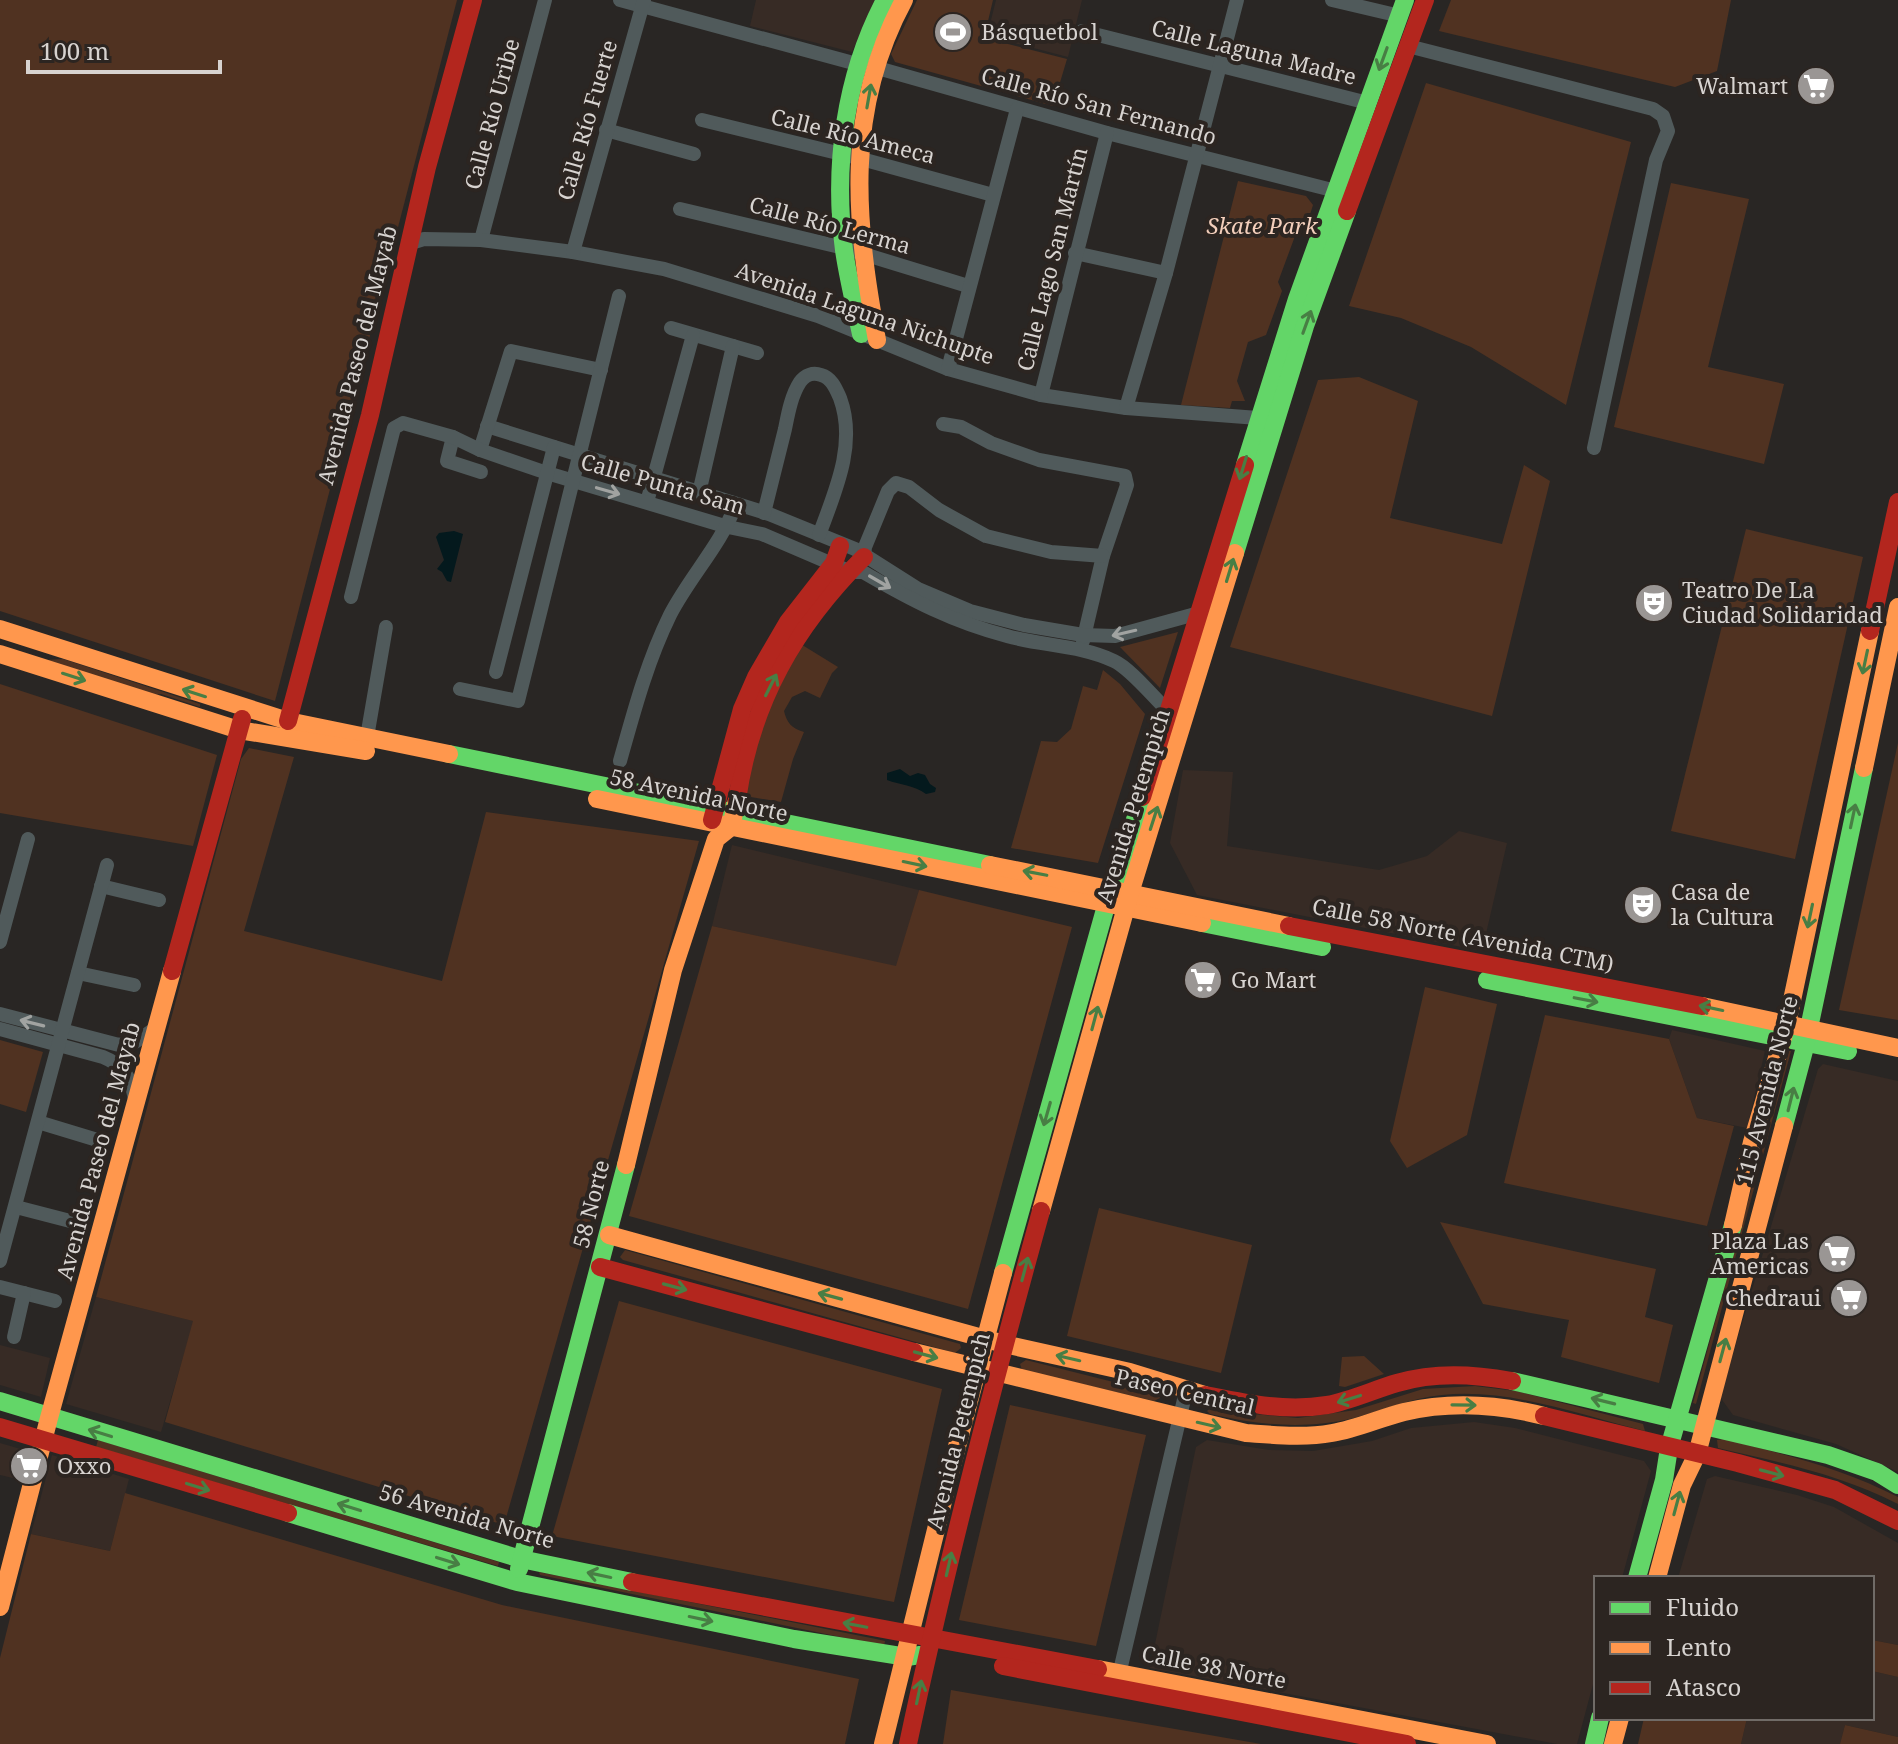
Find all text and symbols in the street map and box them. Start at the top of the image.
sports icon: Básquetbol [932,11,974,53]
street label: Calle Laguna Madre [1149,11,1360,91]
place label: Básquetbol [981,16,1098,46]
scale bar [28,24,220,74]
text: 100 m [40,34,109,67]
street label: Calle Río Uribe [456,35,526,193]
street label: Calle Río Fuerte [549,36,623,203]
one-way arrow [1375,46,1389,71]
street label: Calle Río San Fernando [978,59,1220,151]
supermarket icon: Walmart [1795,65,1837,107]
place label: Walmart [1696,70,1788,100]
one-way arrow [863,84,878,110]
street label: Calle Río Ameca [768,100,938,170]
street label: Calle Lago San Martín [1009,144,1093,374]
street label: Calle Río Lerma [746,188,914,260]
park label: Skate Park [1206,210,1319,240]
street label: Avenida Paseo del Mayab [309,222,403,487]
street label: Avenida Laguna Nichupte [732,254,998,370]
one-way arrow [1301,310,1316,335]
street label: Calle Punta Sam [578,445,749,521]
one-way arrow [1235,455,1250,481]
one-way arrow [595,484,621,499]
one-way arrow [1224,558,1239,583]
one-way arrow [868,574,891,590]
place label: Teatro De La Ciudad Solidaridad [1682,574,1883,629]
theatre icon: Teatro De La Ciudad Solidaridad [1633,582,1675,624]
one-way arrow [1111,626,1137,641]
one-way arrow [1857,648,1872,674]
one-way arrow [62,671,87,686]
one-way arrow [763,674,779,698]
one-way arrow [182,684,207,699]
street label: Avenida Petempich [1088,705,1176,907]
street label: 58 Avenida Norte [607,761,791,828]
one-way arrow [1846,804,1861,829]
one-way arrow [1147,806,1162,831]
one-way arrow [902,858,927,873]
one-way arrow [1022,865,1048,880]
place label: Casa de la Cultura [1671,876,1774,931]
theatre icon: Casa de la Cultura [1622,884,1664,926]
street label: Calle 58 Norte (Avenida CTM) [1310,890,1617,978]
one-way arrow [1802,903,1817,928]
supermarket icon: Go Mart [1182,959,1224,1001]
place label: Go Mart [1231,964,1317,994]
street label: 115 Avenida Norte [1728,992,1804,1187]
one-way arrow [1573,993,1599,1008]
one-way arrow [1699,1000,1724,1015]
one-way arrow [1088,1006,1103,1032]
one-way arrow [20,1014,46,1029]
street label: Avenida Paseo del Mayab [48,1018,146,1283]
one-way arrow [1785,1087,1800,1112]
one-way arrow [1039,1100,1054,1126]
street label: 58 Norte [565,1157,615,1251]
place label: Plaza Las Americas [1710,1225,1809,1280]
supermarket icon: Plaza Las Americas [1816,1233,1858,1275]
one-way arrow [1018,1256,1033,1282]
supermarket icon: Chedraui [1828,1277,1870,1319]
one-way arrow [662,1281,688,1296]
place label: Chedraui [1725,1282,1821,1312]
one-way arrow [817,1287,843,1302]
street label: Avenida Petempich [918,1329,996,1533]
one-way arrow [1716,1337,1731,1363]
one-way arrow [913,1349,939,1364]
one-way arrow [1056,1350,1082,1365]
street label: Paseo Central [1113,1360,1258,1422]
one-way arrow [1336,1392,1362,1407]
one-way arrow [1590,1393,1616,1408]
one-way arrow [1450,1397,1477,1413]
one-way arrow [1195,1418,1221,1433]
one-way arrow [87,1425,113,1440]
supermarket icon: Oxxo [8,1445,50,1487]
place label: Oxxo [57,1450,111,1480]
one-way arrow [1759,1466,1785,1481]
street label: 56 Avenida Norte [376,1476,559,1554]
one-way arrow [185,1480,211,1495]
one-way arrow [1670,1490,1685,1516]
one-way arrow [336,1499,362,1514]
one-way arrow [942,1552,957,1578]
one-way arrow [434,1554,460,1569]
one-way arrow [587,1567,613,1582]
legend [1594,1576,1874,1720]
text: Fluido [1666,1590,1739,1623]
one-way arrow [687,1613,713,1628]
one-way arrow [842,1616,868,1631]
text: Lento [1666,1630,1732,1663]
street label: Calle 38 Norte [1139,1637,1289,1695]
text: Atasco [1666,1670,1741,1703]
one-way arrow [912,1680,927,1705]

